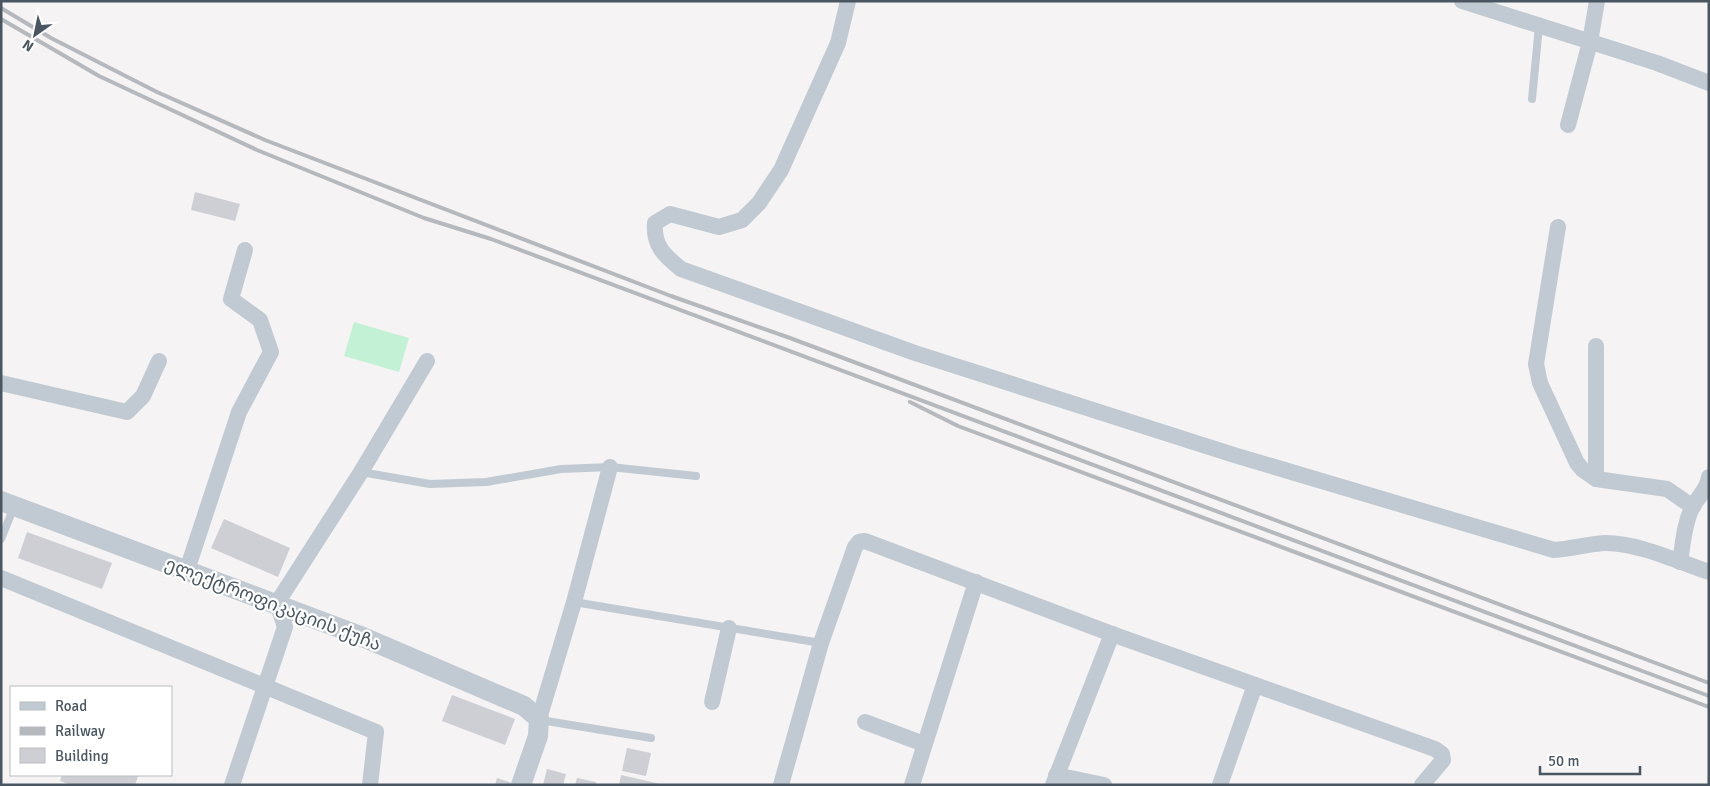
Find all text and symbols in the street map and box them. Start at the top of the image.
north arrow [10,10,60,60]
text: N [19,36,37,55]
street label: ელექტროფიკაციის ქუჩა [162,553,384,655]
legend [10,686,172,776]
text: Road [55,697,87,715]
text: Railway [55,722,105,740]
scale bar [1540,744,1640,776]
text: Building [55,747,109,765]
text: 50 m [1548,752,1579,770]

